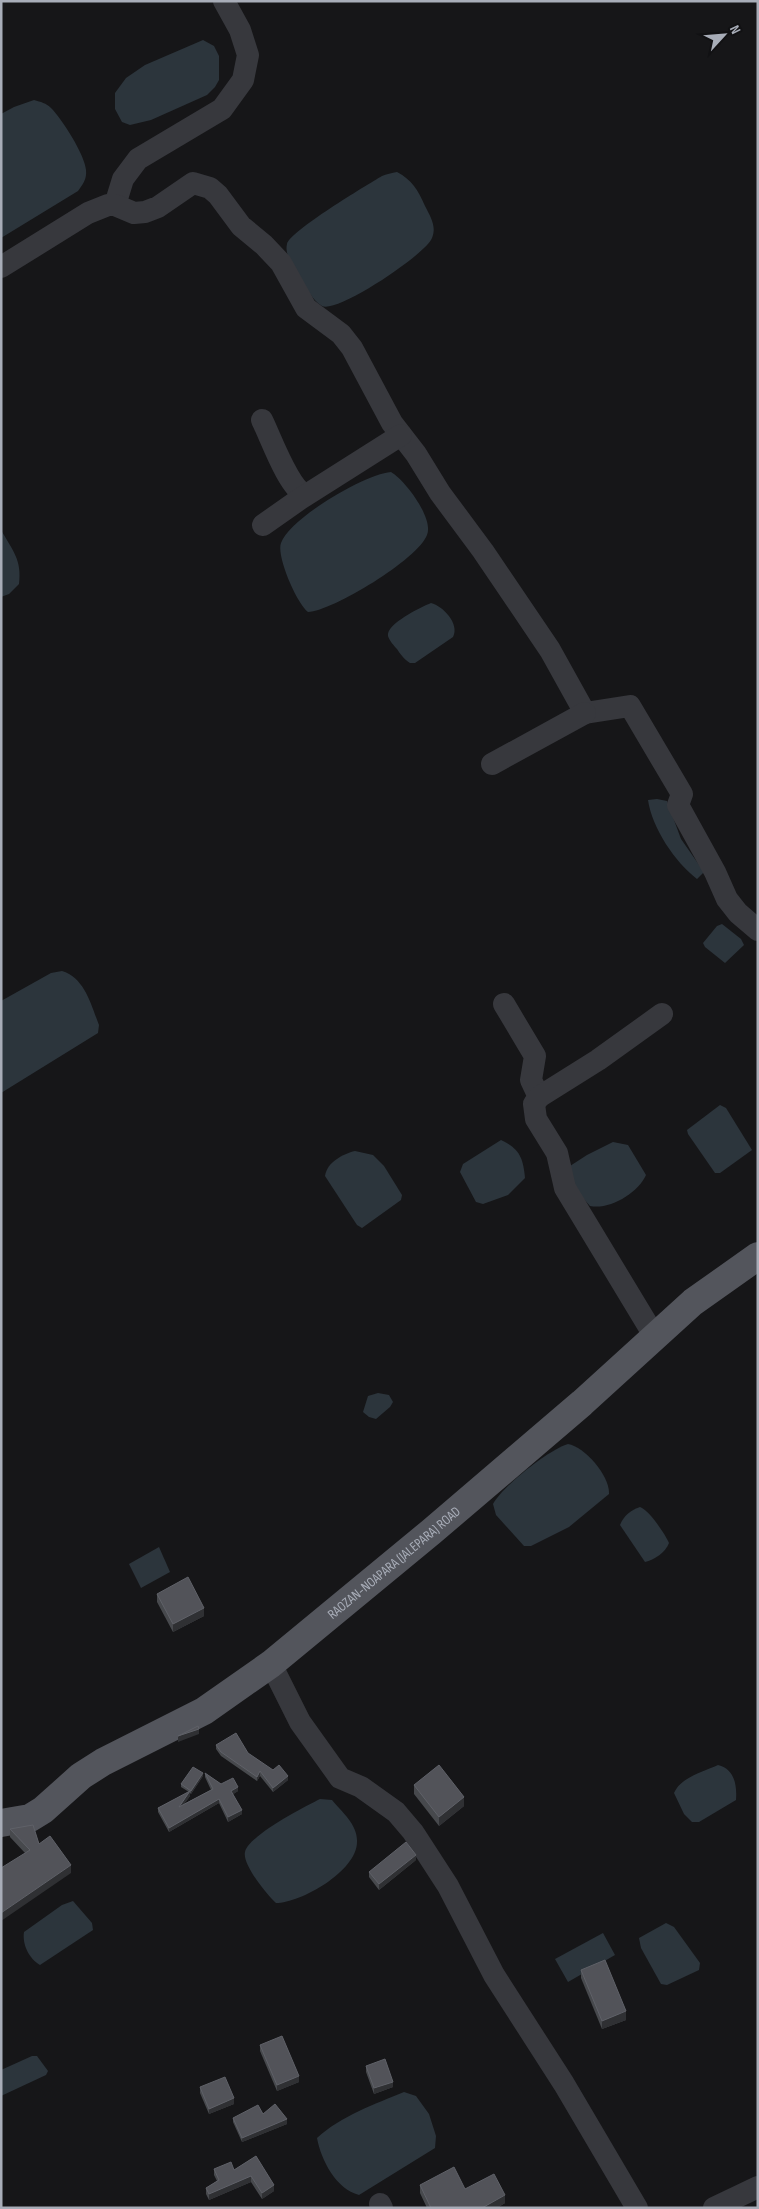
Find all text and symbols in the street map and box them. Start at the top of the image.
north arrow [699,10,749,60]
text: N [726,22,745,37]
street label: RAOZAN-NOAPARA (JALEPARA) ROAD [324,1503,464,1623]

